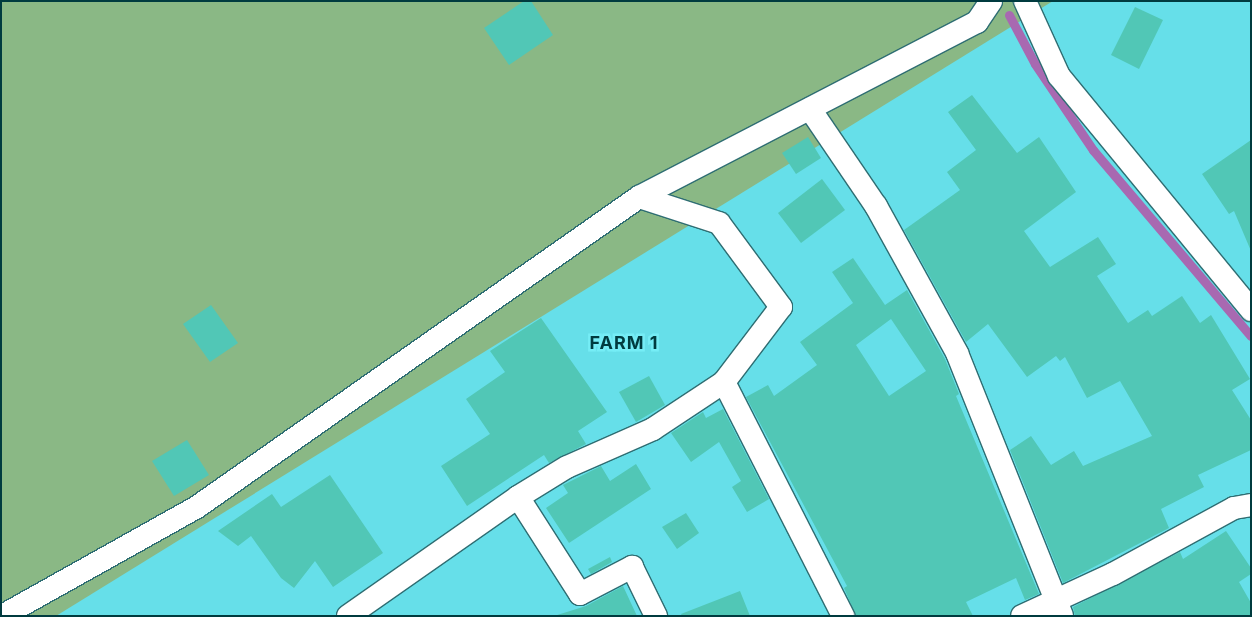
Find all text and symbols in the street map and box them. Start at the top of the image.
district label: FARM 1 [589,332,659,354]

